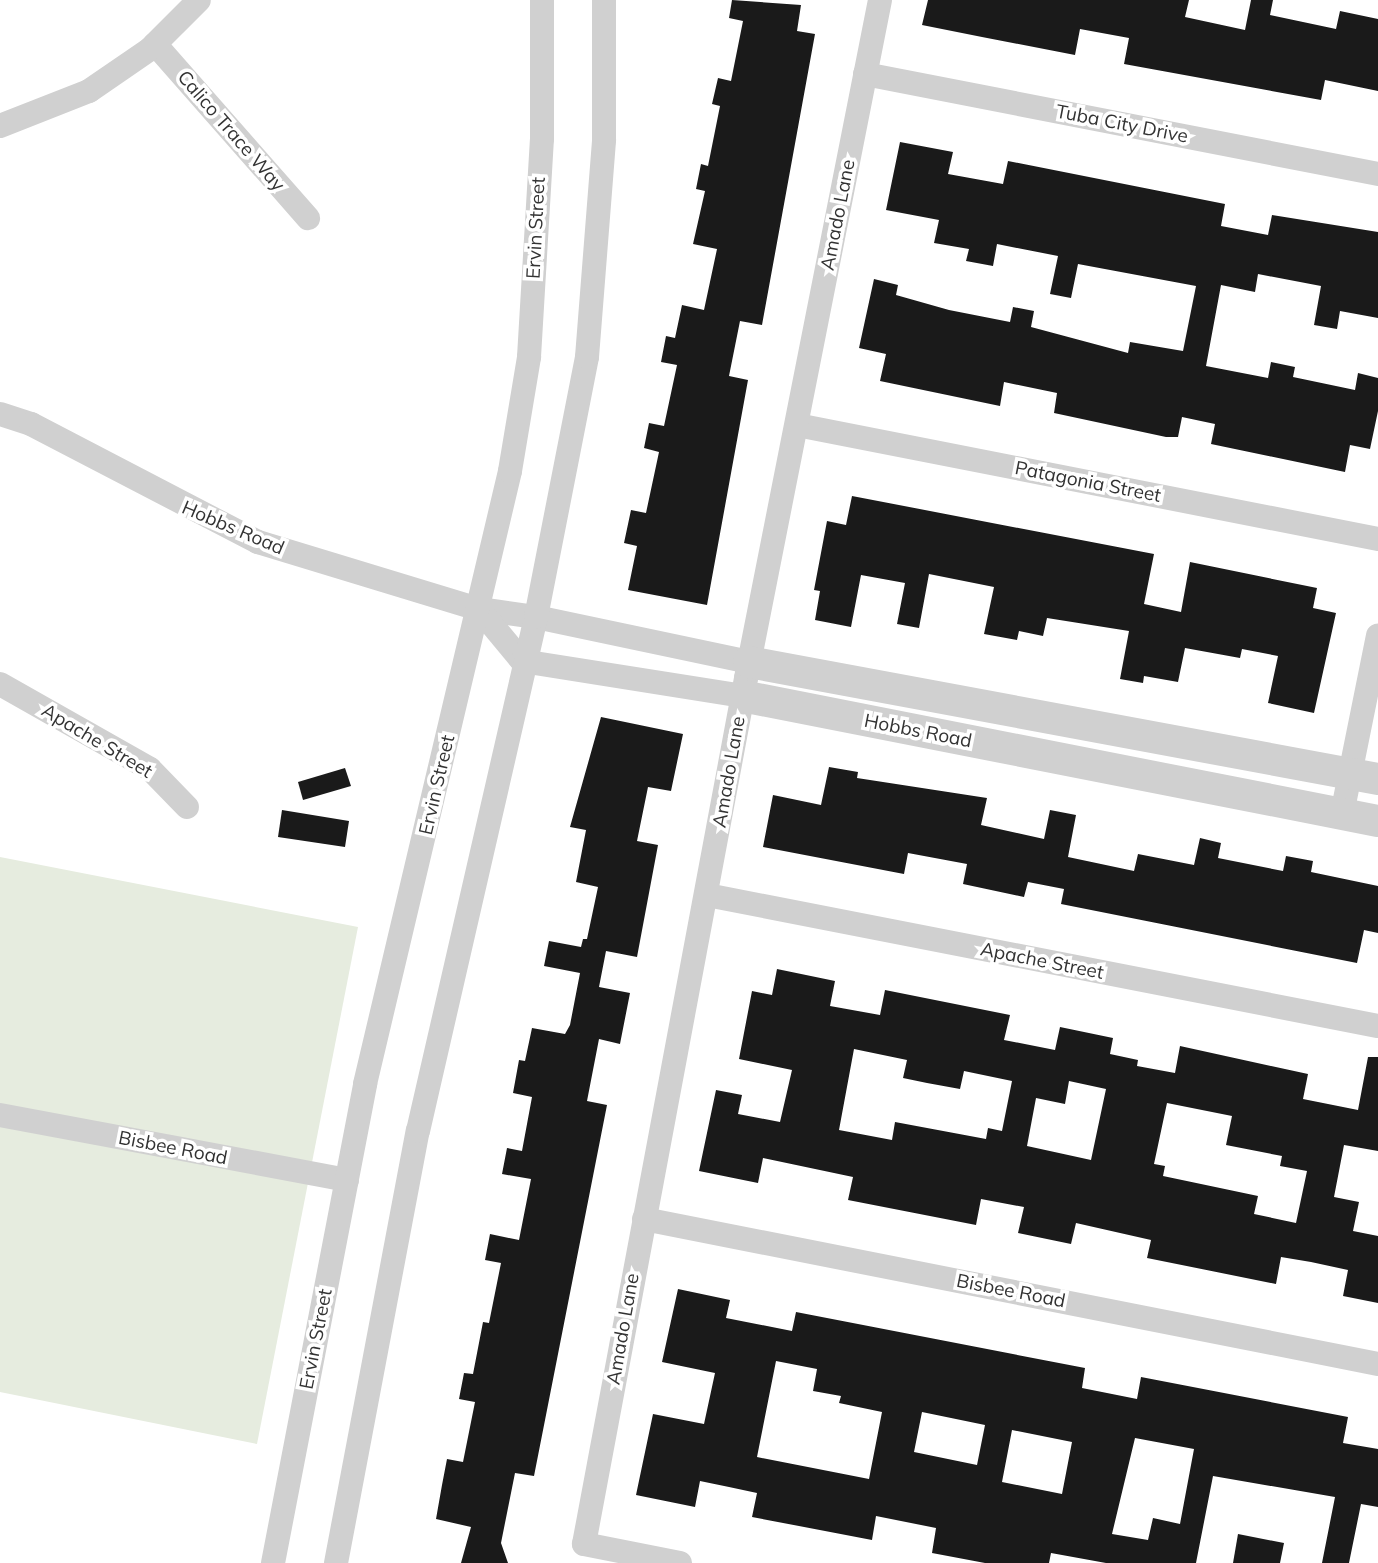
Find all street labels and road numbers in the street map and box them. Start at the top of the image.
street label: Calico Trace Way [172,66,290,196]
street label: Tuba City Drive [1054,100,1190,148]
street label: Amado Lane [816,158,860,272]
street label: Ervin Street [522,177,550,279]
street label: Patagonia Street [1013,457,1163,507]
street label: Hobbs Road [178,496,288,560]
street label: Apache Street [37,699,157,783]
street label: Hobbs Road [862,709,974,753]
street label: Amado Lane [708,715,750,829]
street label: Ervin Street [414,733,460,837]
street label: Apache Street [978,938,1106,984]
street label: Bisbee Road [117,1126,229,1170]
street label: Bisbee Road [955,1269,1067,1313]
street label: Amado Lane [602,1272,644,1386]
street label: Ervin Street [295,1287,337,1391]

